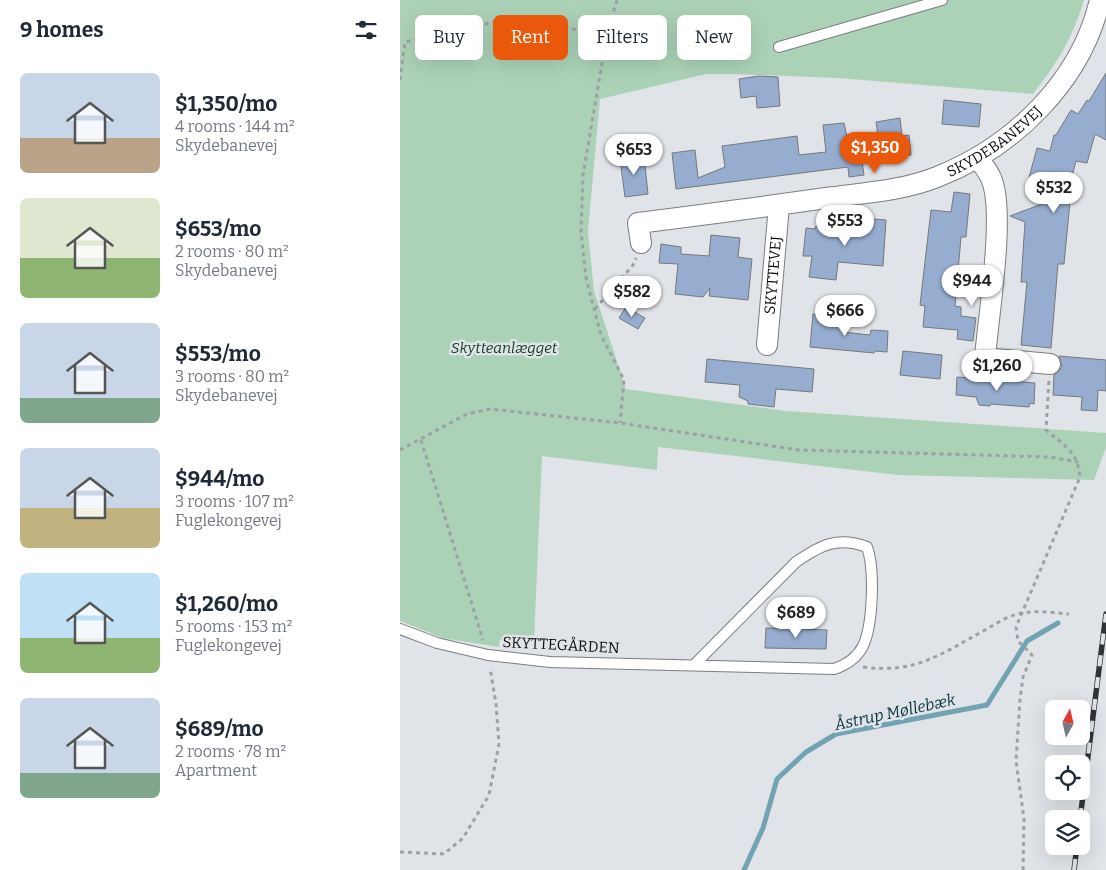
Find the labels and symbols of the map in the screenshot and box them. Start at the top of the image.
street label: SKYDEBANEVEJ [944,102,1046,181]
pin: $1,350 [834,132,916,174]
pin: $653 [604,134,664,176]
pin: $532 [1024,172,1084,214]
pin: $553 [815,204,875,247]
street label: SKYTTEVEJ [761,235,785,315]
pin: $944 [942,264,1002,307]
pin: $582 [602,276,662,318]
pin: $666 [815,294,875,337]
park label: Skytteanlægget [451,339,558,357]
pin: $1,260 [956,350,1038,392]
pin: $689 [766,596,826,639]
street label: SKYTTEGÅRDEN [502,633,620,657]
water label: Åstrup Møllebæk [832,689,957,734]
north arrow [1045,700,1090,745]

